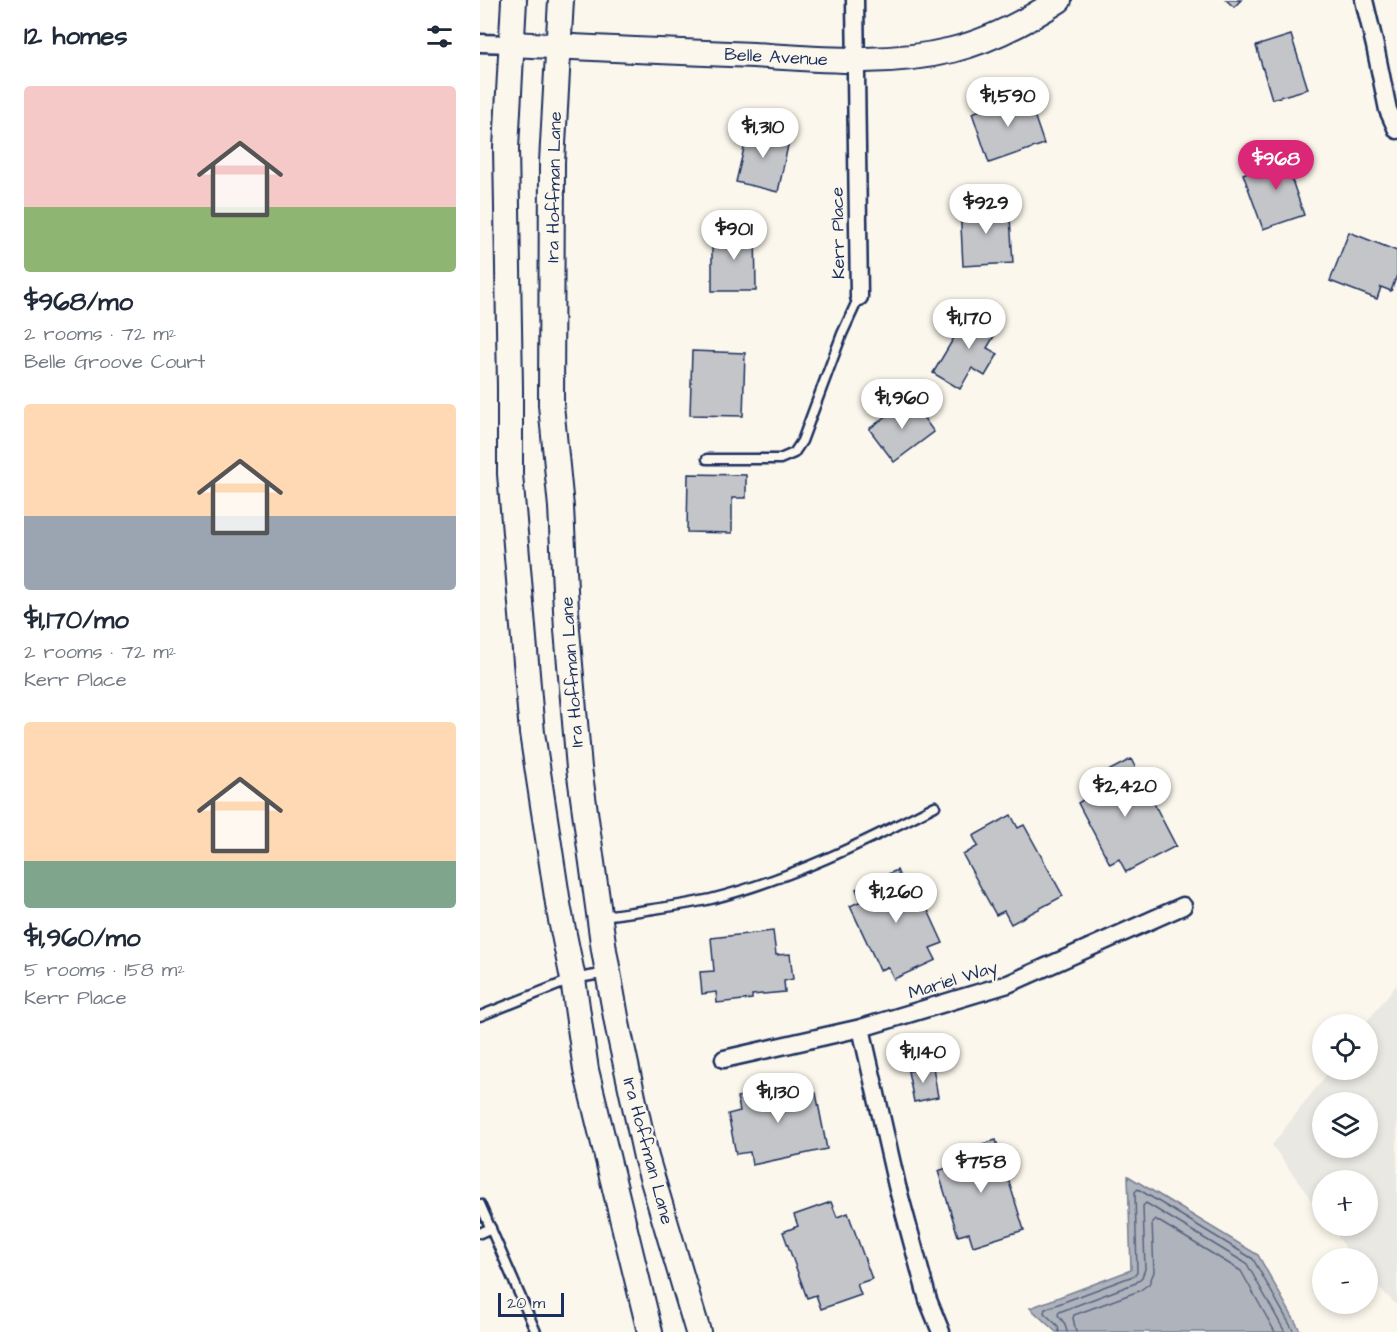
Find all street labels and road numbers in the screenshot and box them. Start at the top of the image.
street label: Belle Avenue [724,42,829,72]
street label: Ira Hoffman Lane [540,111,568,263]
street label: Kerr Place [825,186,851,279]
street label: Ira Hoffman Lane [554,595,590,748]
street label: Mariel Way [905,954,1001,1006]
street label: Ira Hoffman Lane [616,1075,680,1227]

